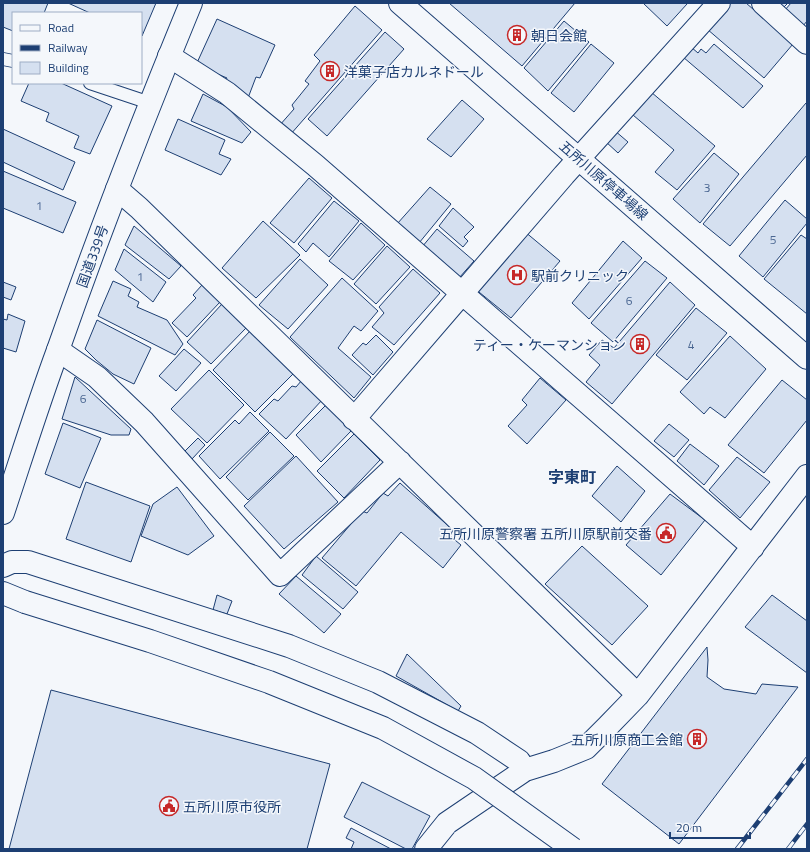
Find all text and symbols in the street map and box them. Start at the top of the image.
legend [12,12,142,84]
text: Road [48,18,74,37]
building icon: 朝日会館 [506,24,528,46]
place label: 朝日会館 [531,25,587,46]
text: Railway [48,38,88,57]
text: Building [48,58,89,77]
building icon: 洋菓子店カルネドール [319,60,341,82]
place label: 洋菓子店カルネドール [344,61,484,82]
street label: 五所川原停車場線 [555,135,653,225]
house number: 3 [704,178,710,197]
house number: 1 [36,196,42,215]
street label: 国道339号 [71,222,113,290]
house number: 5 [770,230,777,249]
hospital icon: 駅前クリニック [506,264,528,286]
place label: 駅前クリニック [531,265,629,286]
house number: 1 [137,267,143,286]
house number: 6 [626,291,633,310]
building icon: ティー・ケーマンション [629,333,651,355]
place label: ティー・ケーマンション [473,334,626,355]
house number: 4 [688,335,695,354]
house number: 6 [80,389,87,408]
district label: 字東町 [548,465,596,489]
public building icon: 五所川原警察署 五所川原駅前交番 [655,522,677,544]
place label: 五所川原警察署 五所川原駅前交番 [439,523,652,544]
building icon: 五所川原商工会館 [686,728,708,750]
place label: 五所川原商工会館 [571,729,683,750]
public building icon: 五所川原市役所 [158,795,180,817]
place label: 五所川原市役所 [183,796,281,817]
scale bar [670,814,750,840]
text: 20 m [676,818,702,837]

